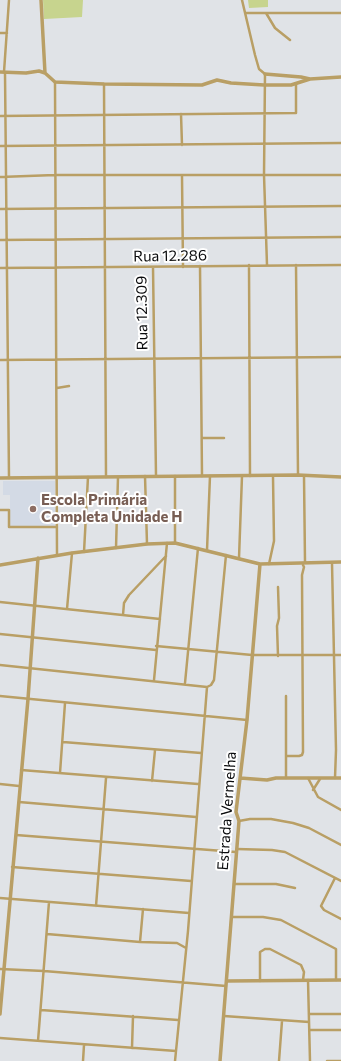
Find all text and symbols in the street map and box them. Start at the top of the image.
street label: Rua 12.286 [133,246,207,266]
street label: Rua 12.309 [132,275,152,351]
place label: Escola Primária Completa Unidade H [41,491,182,526]
marker: Escola Primária Completa Unidade H [28,504,38,514]
street label: Estrada Vermelha [214,751,240,871]

